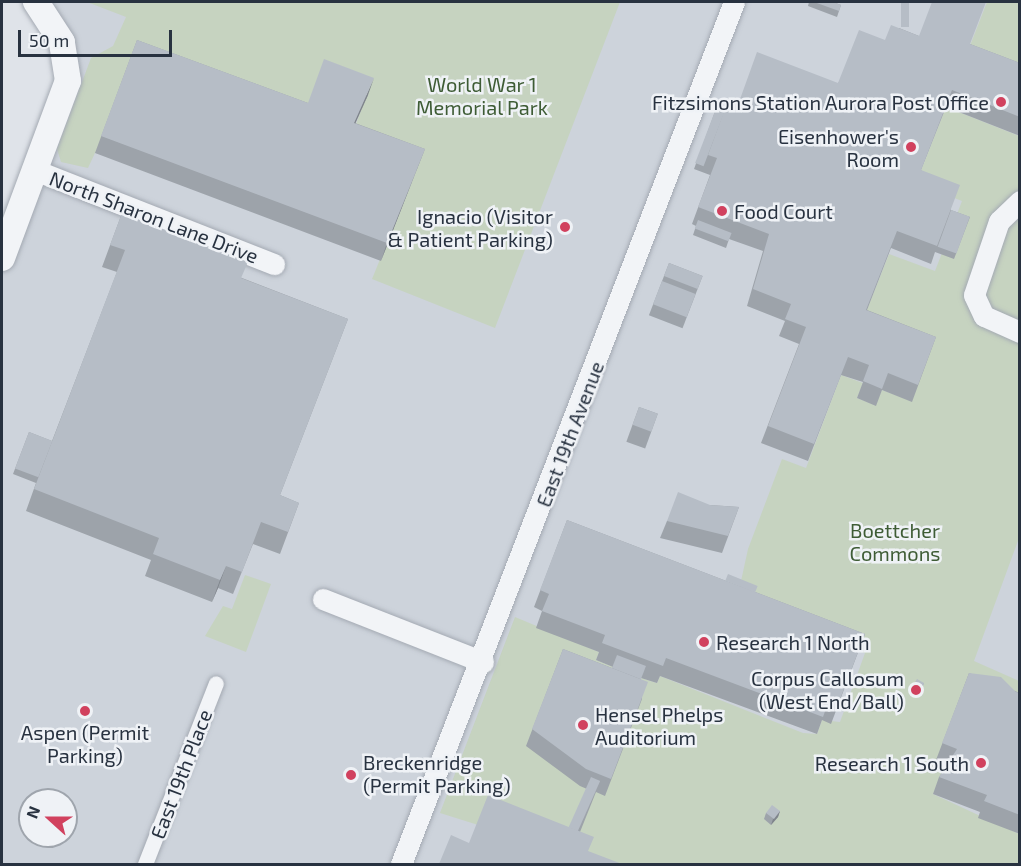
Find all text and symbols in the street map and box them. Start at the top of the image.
scale bar [21,18,176,56]
text: 50 m [29,29,69,51]
park label: World War 1 Memorial Park [416,72,548,119]
place label: Fitzsimons Station Aurora Post Office [651,90,989,114]
marker: Fitzsimons Station Aurora Post Office [994,95,1008,109]
place label: Eisenhower's Room [778,124,899,171]
marker: Eisenhower's Room [904,140,918,154]
street label: North Sharon Lane Drive [46,166,262,268]
place label: Food Court [734,199,833,223]
place label: Ignacio (Visitor & Patient Parking) [388,204,553,251]
marker: Food Court [715,204,729,218]
marker: Ignacio (Visitor & Patient Parking) [558,220,572,234]
street label: East 19th Avenue [531,358,609,510]
park label: Boettcher Commons [850,518,940,565]
place label: Research 1 North [716,630,870,654]
marker: Research 1 North [697,635,711,649]
place label: Corpus Callosum (West End/Ball) [751,666,904,713]
marker: Corpus Callosum (West End/Ball) [909,683,923,697]
place label: Hensel Phelps Auditorium [595,702,724,749]
marker: Aspen (Permit Parking) [78,704,92,718]
street label: East 19th Place [145,706,217,842]
marker: Hensel Phelps Auditorium [576,718,590,732]
place label: Aspen (Permit Parking) [21,720,149,767]
place label: Breckenridge (Permit Parking) [363,751,511,798]
place label: Research 1 South [815,751,969,775]
marker: Research 1 South [974,756,988,770]
marker: Breckenridge (Permit Parking) [344,768,358,782]
north arrow [18,788,78,848]
text: N [22,803,44,821]

